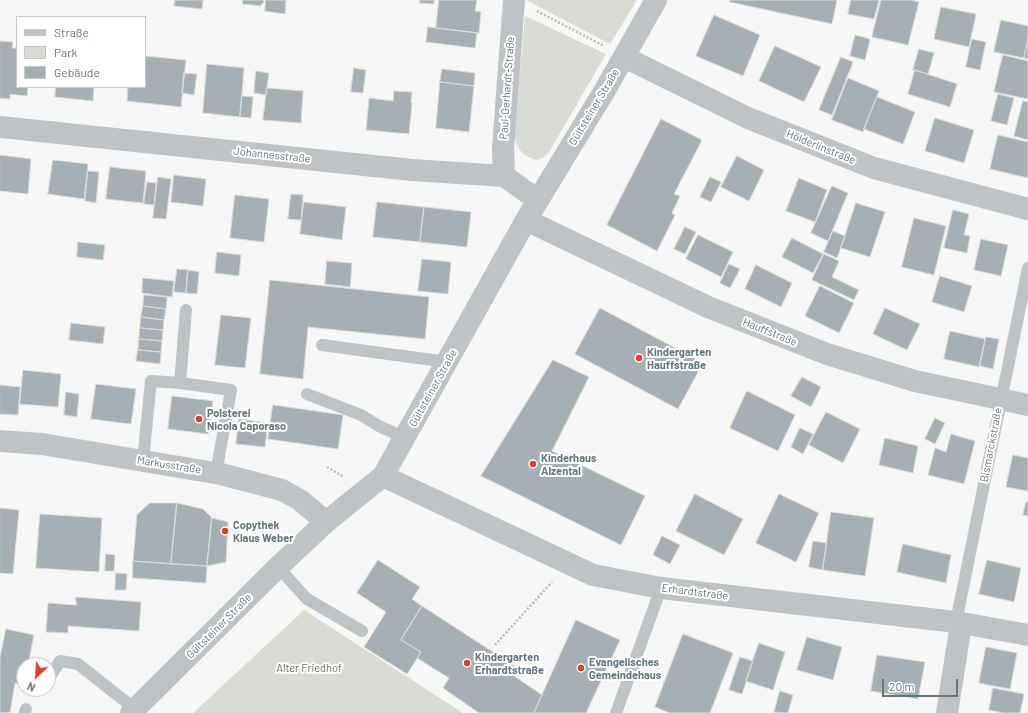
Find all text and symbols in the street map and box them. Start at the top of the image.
legend [16,16,146,88]
text: Straße [54,25,89,39]
street label: Paul-Gerhardt-Straße [497,36,517,140]
text: Park [54,45,78,59]
text: Gebäude [54,65,100,79]
street label: Gültsteiner Straße [566,66,622,148]
street label: Hölderlinstraße [784,127,858,167]
street label: Johannesstraße [233,144,311,166]
street label: Hauffstraße [741,315,799,349]
place label: Kindergarten Hauffstraße [647,345,711,371]
street label: Gültsteiner Straße [406,347,460,429]
marker: Kindergarten Hauffstraße [634,353,644,363]
place label: Polsterei Nicola Caporaso [207,406,286,432]
street label: Bismarckstraße [977,407,1005,483]
marker: Polsterei Nicola Caporaso [194,414,204,424]
place label: Kinderhaus Alzental [541,451,596,477]
street label: Markusstraße [136,453,202,477]
marker: Kinderhaus Alzental [528,459,538,469]
place label: Copythek Klaus Weber [233,518,293,544]
marker: Copythek Klaus Weber [220,526,230,536]
street label: Erhardtstraße [661,581,729,603]
street label: Gültsteiner Straße [184,591,254,661]
place label: Kindergarten Erhardtstraße [475,650,544,676]
place label: Evangelisches Gemeindehaus [589,655,661,681]
north arrow [16,657,56,697]
marker: Kindergarten Erhardtstraße [462,658,472,668]
park label: Alter Friedhof [276,661,342,675]
marker: Evangelisches Gemeindehaus [576,663,586,673]
scale bar [884,671,960,697]
text: 20 m [889,679,915,693]
text: N [25,680,37,695]

